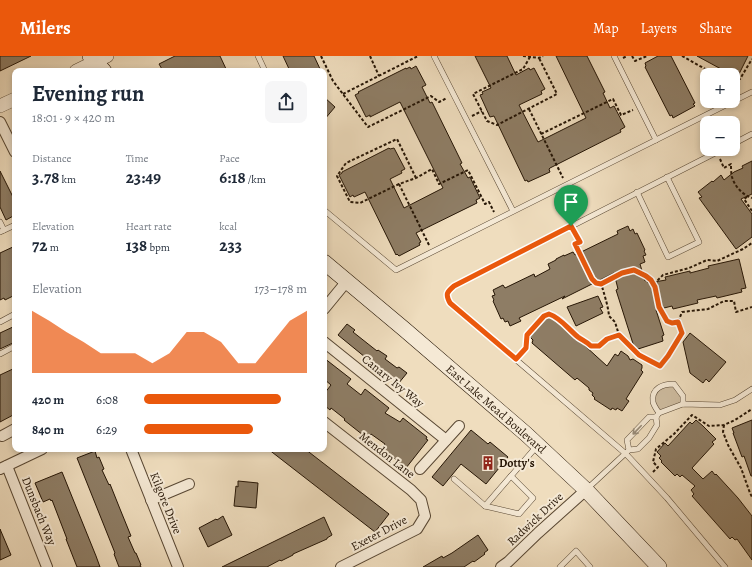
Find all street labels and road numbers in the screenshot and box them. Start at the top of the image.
street label: Canary Ivy Way [359,351,428,411]
street label: East Lake Mead Boulevard [442,361,550,457]
street label: Mendon Lane [356,428,418,482]
street label: Kilgore Drive [146,470,186,536]
street label: Dunsbach Way [18,474,60,548]
street label: Radwick Drive [503,489,567,549]
street label: Exeter Drive [348,512,410,554]

